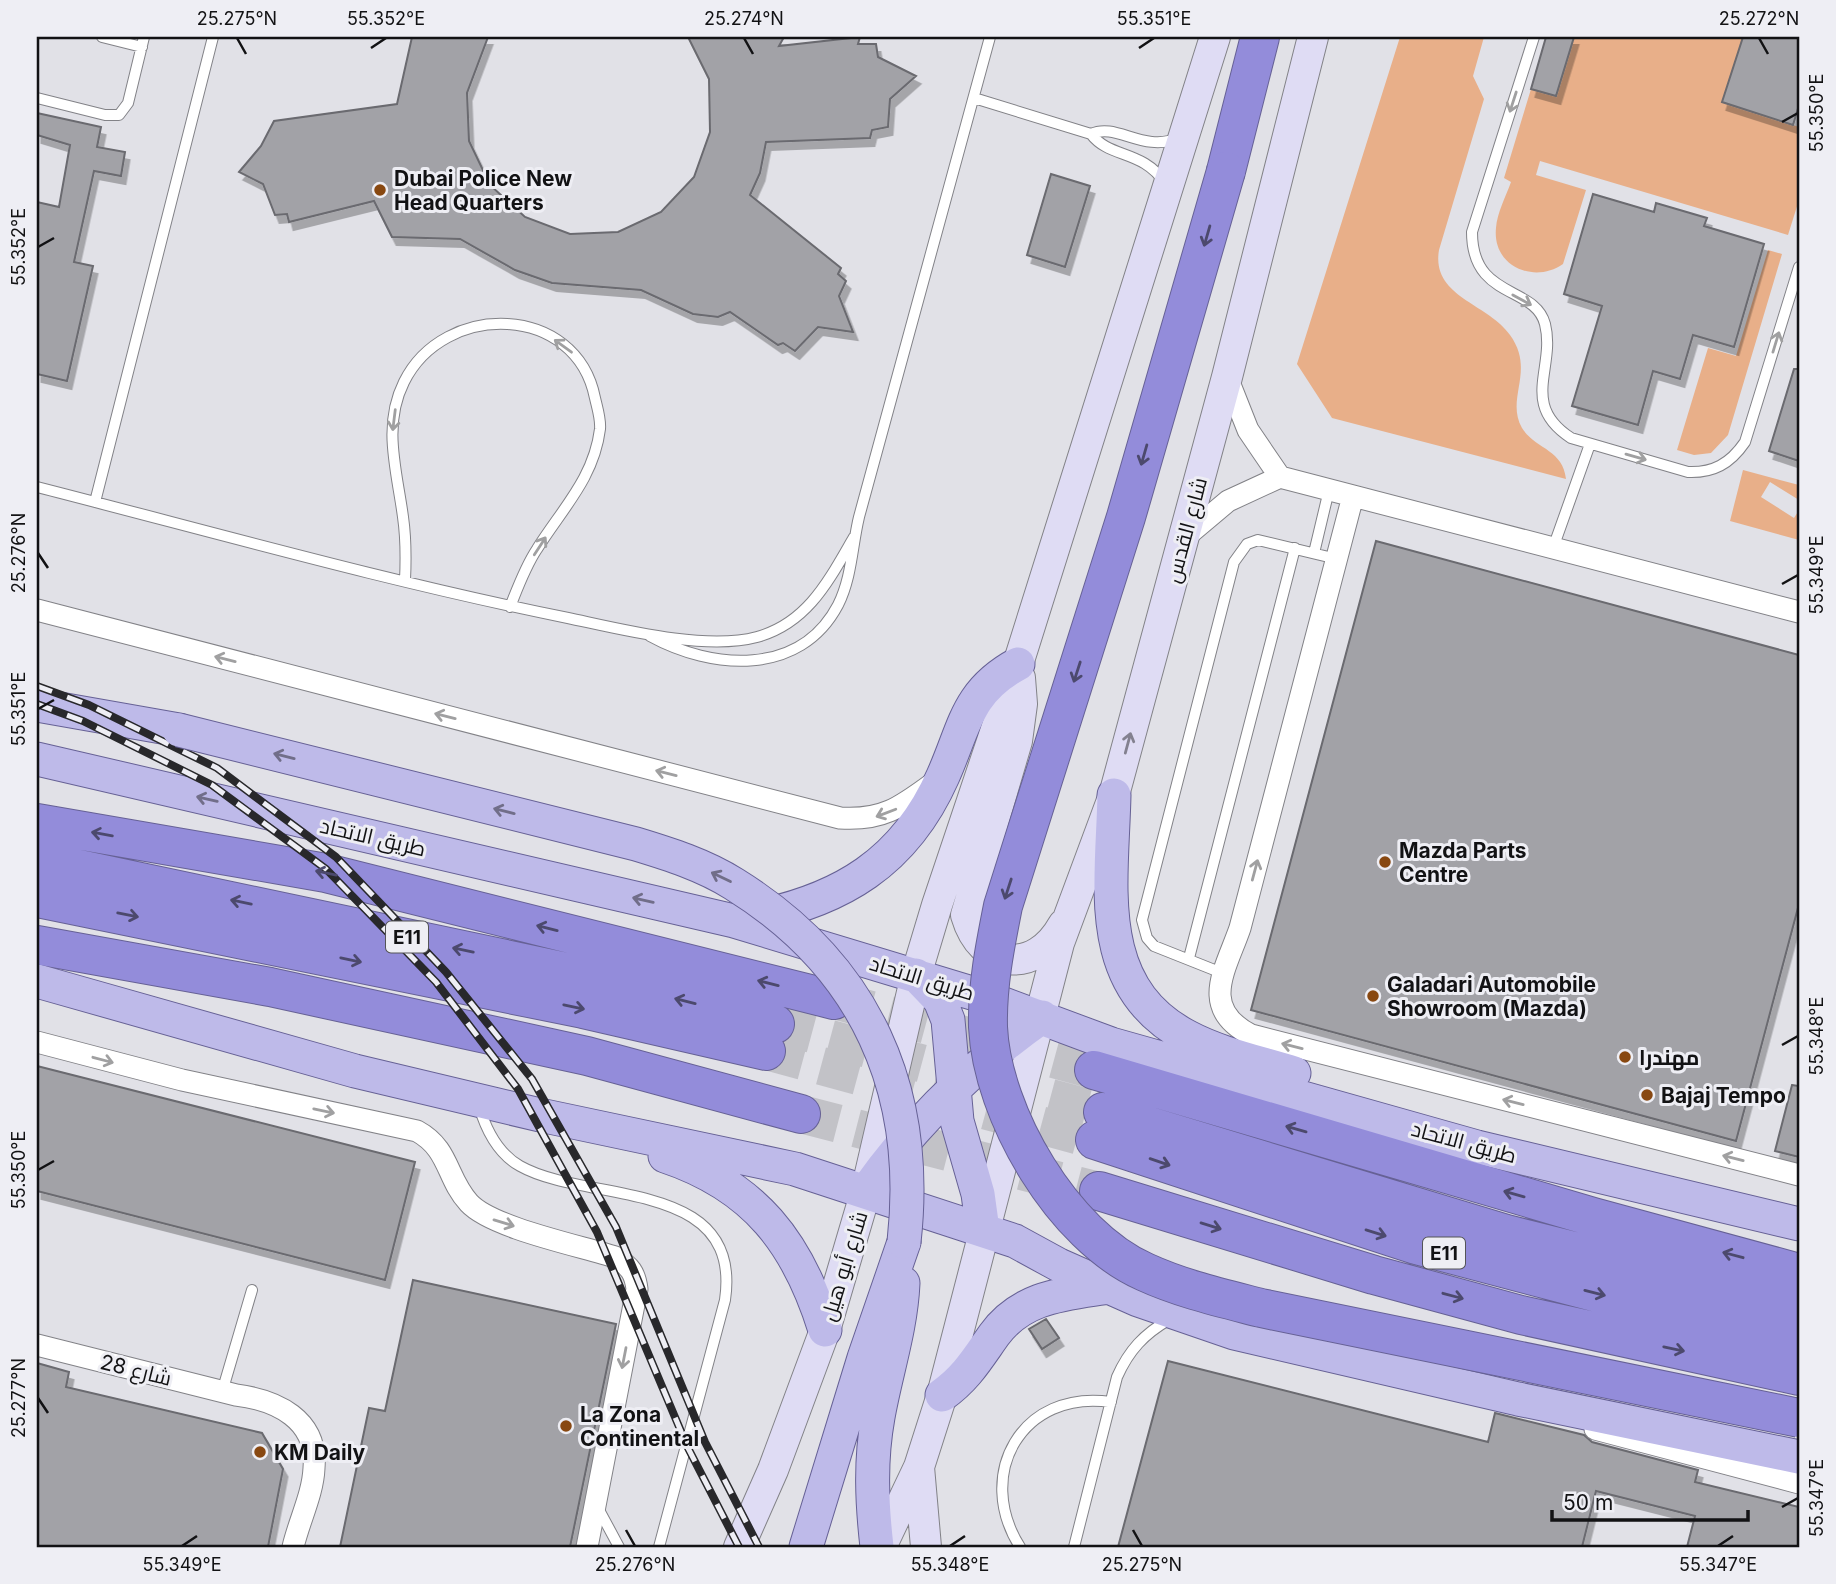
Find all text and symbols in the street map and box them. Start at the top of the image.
text: 25.275°N [197,8,277,29]
text: 55.352°E [347,8,425,29]
text: 25.274°N [704,8,784,29]
text: 55.351°E [1117,8,1191,29]
text: 25.272°N [1719,8,1799,29]
text: 55.350°E [1806,74,1827,152]
one-way arrow [1506,90,1518,112]
place label: Dubai Police New Head Quarters [394,166,572,215]
marker: Dubai Police New Head Quarters [372,182,388,198]
text: 55.352°E [8,208,29,286]
one-way arrow [1200,225,1213,247]
one-way arrow [1511,293,1531,307]
one-way arrow [1771,331,1783,353]
one-way arrow [554,339,573,353]
one-way arrow [387,408,400,431]
one-way arrow [1136,443,1149,465]
one-way arrow [1624,451,1647,464]
street label: شارع القدس [1160,475,1214,586]
text: 25.276°N [8,513,29,593]
text: 55.349°E [1806,535,1827,615]
one-way arrow [533,536,547,556]
one-way arrow [214,652,237,665]
one-way arrow [1069,661,1082,683]
text: 55.351°E [8,672,29,746]
one-way arrow [434,709,457,722]
one-way arrow [1123,732,1136,754]
one-way arrow [273,749,296,762]
one-way arrow [655,766,677,779]
one-way arrow [196,791,219,805]
one-way arrow [494,804,516,817]
one-way arrow [876,807,898,820]
street label: طريق الاتحاد [318,813,428,862]
one-way arrow [91,827,114,840]
place label: Mazda Parts Centre [1399,838,1527,887]
marker: Mazda Parts Centre [1377,854,1393,870]
one-way arrow [1249,859,1262,882]
one-way arrow [315,866,338,880]
one-way arrow [711,870,732,884]
one-way arrow [1001,878,1014,900]
one-way arrow [632,893,655,906]
one-way arrow [230,895,253,909]
one-way arrow [116,909,139,923]
one-way arrow [536,921,559,934]
road number: E11 [386,922,428,953]
one-way arrow [452,942,475,956]
street label: طريق الاتحاد [867,950,977,1007]
one-way arrow [339,954,362,967]
place label: Galadari Automobile Showroom (Mazda) [1387,972,1596,1021]
one-way arrow [757,976,780,989]
marker: Galadari Automobile Showroom (Mazda) [1365,988,1381,1004]
one-way arrow [674,994,697,1007]
text: 55.348°E [1806,997,1827,1075]
one-way arrow [562,1000,585,1014]
one-way arrow [1281,1039,1304,1052]
place label: مهندرا [1639,1045,1699,1071]
marker: مهندرا [1617,1049,1633,1065]
one-way arrow [91,1054,114,1067]
place label: Bajaj Tempo [1661,1083,1786,1108]
marker: Bajaj Tempo [1639,1087,1655,1103]
one-way arrow [1502,1095,1525,1108]
one-way arrow [312,1105,335,1118]
street label: طريق الاتحاد [1409,1116,1519,1169]
one-way arrow [1285,1122,1308,1135]
text: 55.350°E [8,1131,29,1209]
one-way arrow [1722,1151,1744,1164]
one-way arrow [1149,1156,1171,1169]
one-way arrow [1504,1186,1526,1199]
street label: شارع أبو هيل [815,1208,874,1324]
one-way arrow [493,1217,515,1230]
one-way arrow [1199,1220,1221,1233]
one-way arrow [1365,1227,1387,1240]
road number: E11 [1423,1238,1465,1268]
one-way arrow [1722,1248,1745,1261]
one-way arrow [1583,1287,1606,1300]
one-way arrow [1441,1290,1463,1303]
one-way arrow [1662,1342,1685,1356]
one-way arrow [616,1346,630,1369]
street label: شارع 28 [97,1349,174,1393]
text: 25.277°N [8,1358,29,1438]
place label: La Zona Continental [580,1402,699,1451]
marker: La Zona Continental [558,1418,574,1434]
place label: KM Daily [274,1440,366,1465]
marker: KM Daily [252,1444,268,1460]
text: 55.347°E [1806,1459,1827,1537]
scale bar [1552,1479,1748,1523]
text: 50 m [1563,1490,1613,1515]
text: 55.349°E [142,1554,222,1575]
text: 25.276°N [595,1554,675,1575]
text: 55.348°E [911,1554,989,1575]
text: 25.275°N [1102,1554,1182,1575]
text: 55.347°E [1679,1554,1757,1575]

